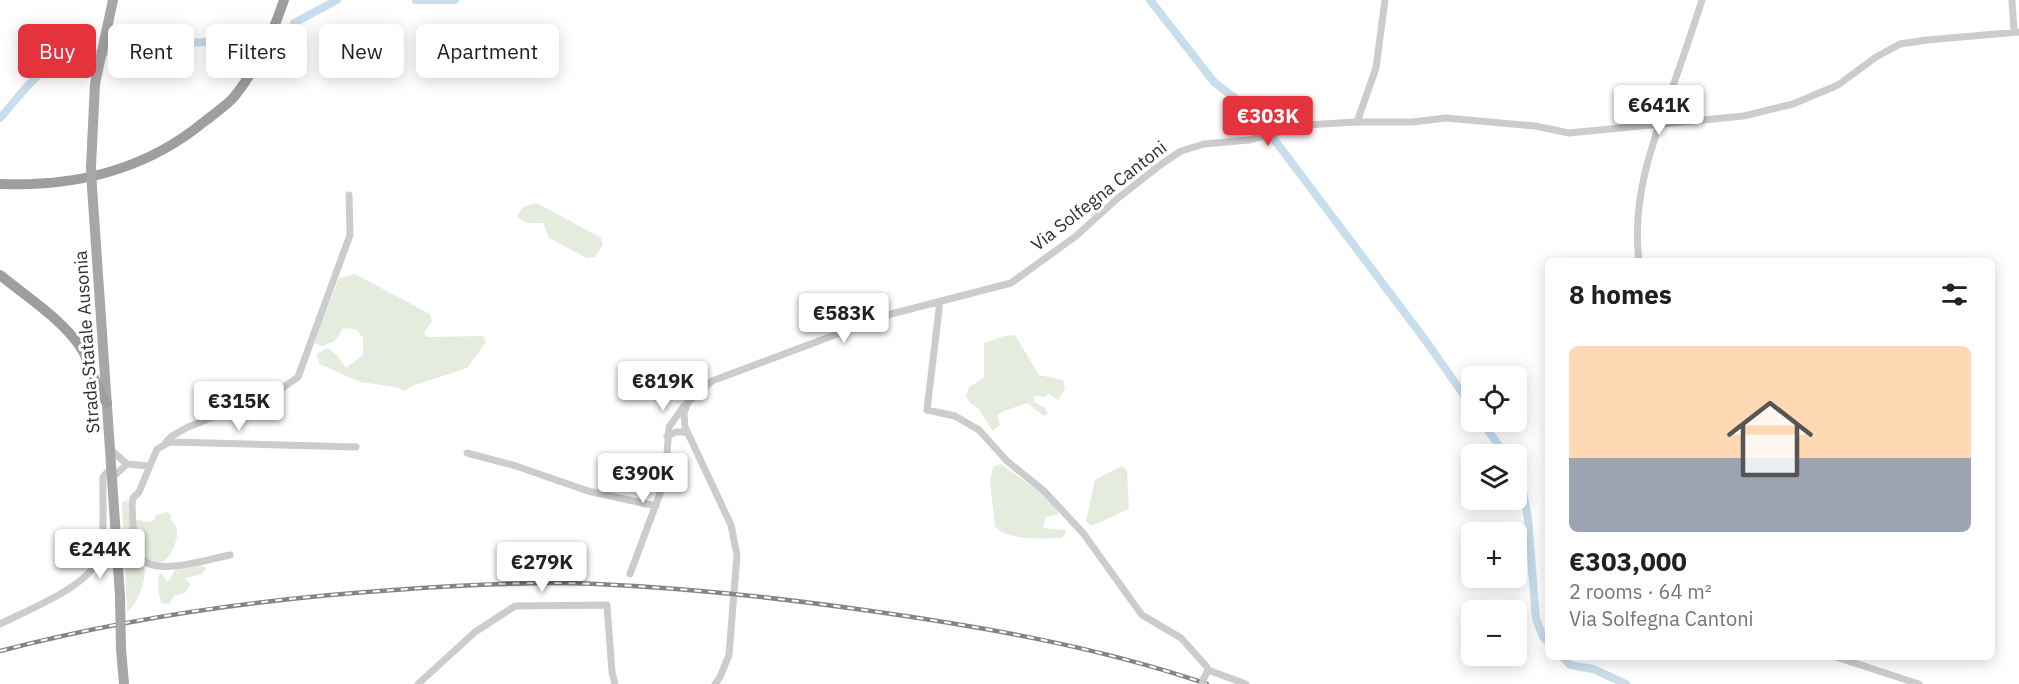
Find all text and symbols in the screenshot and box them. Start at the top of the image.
chip: Buy [18,24,96,78]
chip: Rent [108,24,194,78]
chip: Filters [206,24,307,78]
chip: New [319,24,404,78]
chip: Apartment [416,24,559,78]
pin: €641K [1617,85,1701,136]
text: €641K [1628,91,1690,118]
pin: €303K [1226,96,1310,147]
text: €303K [1237,102,1299,129]
street label: Via Solfegna Cantoni [1026,135,1171,256]
street label: Strada Statale Ausonia [69,249,104,434]
text: 8 homes [1569,277,1672,311]
icon: filters [1938,278,1971,311]
pin: €583K [802,293,886,344]
text: €583K [813,299,875,326]
pin: €819K [621,361,705,412]
map controls [1461,366,1527,666]
button: locate [1461,366,1527,432]
text: €819K [632,367,694,394]
pin: €315K [197,381,281,432]
icon: home [1716,385,1824,493]
text: €315K [208,387,270,414]
button: layers [1461,444,1527,510]
pin: €390K [601,453,685,504]
text: €390K [612,459,674,486]
button: + [1461,522,1527,588]
pin: €244K [58,529,142,580]
text: €244K [69,535,131,562]
pin: €279K [500,542,584,593]
text: €303,000 [1569,544,1687,578]
text: €279K [511,548,573,575]
text: 2 rooms · 64 m² [1569,578,1712,605]
button: − [1461,600,1527,666]
text: Via Solfegna Cantoni [1569,605,1754,632]

